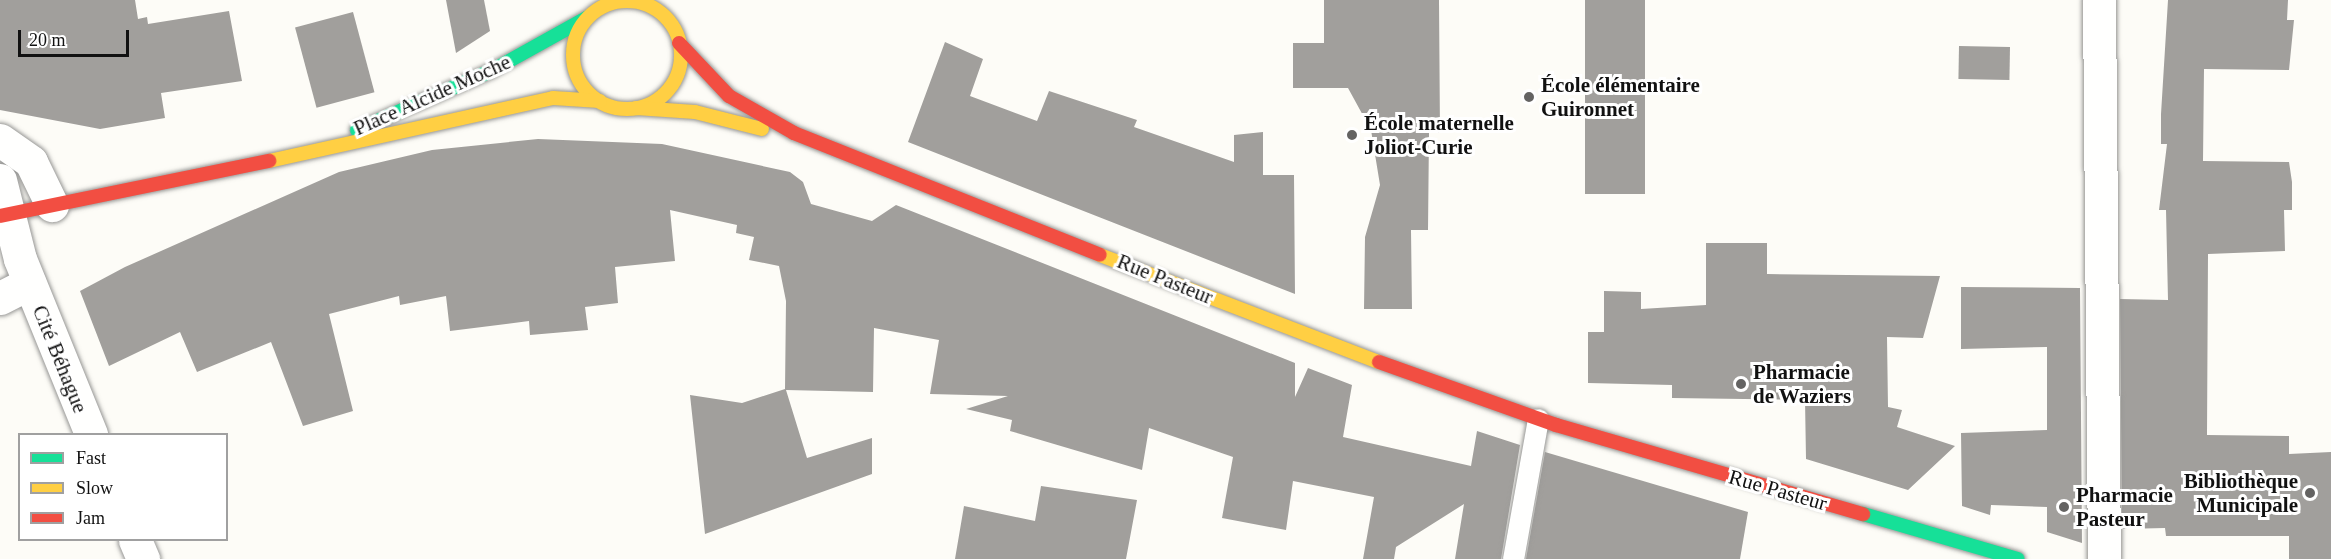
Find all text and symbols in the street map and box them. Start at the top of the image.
scale bar [21,18,132,56]
text: 20 m [29,30,66,50]
street label: Place Alcide Moche [349,49,515,141]
place label: École élémentaire Guironnet [1541,72,1700,122]
marker: École élémentaire Guironnet [1522,90,1536,104]
place label: École maternelle Joliot-Curie [1364,110,1514,160]
marker: École maternelle Joliot-Curie [1345,128,1359,142]
street label: Rue Pasteur [1114,248,1216,310]
street label: Cité Béhague [27,302,93,416]
place label: Pharmacie de Waziers [1753,359,1852,409]
marker: Pharmacie de Waziers [1734,377,1748,391]
legend [18,433,228,541]
text: Fast [76,448,106,468]
street label: Rue Pasteur [1726,464,1830,516]
place label: Bibliothèque Municipale [2184,468,2298,518]
text: Slow [76,478,113,498]
place label: Pharmacie Pasteur [2076,482,2173,532]
marker: Bibliothèque Municipale [2303,486,2317,500]
marker: Pharmacie Pasteur [2057,500,2071,514]
text: Jam [76,508,105,528]

